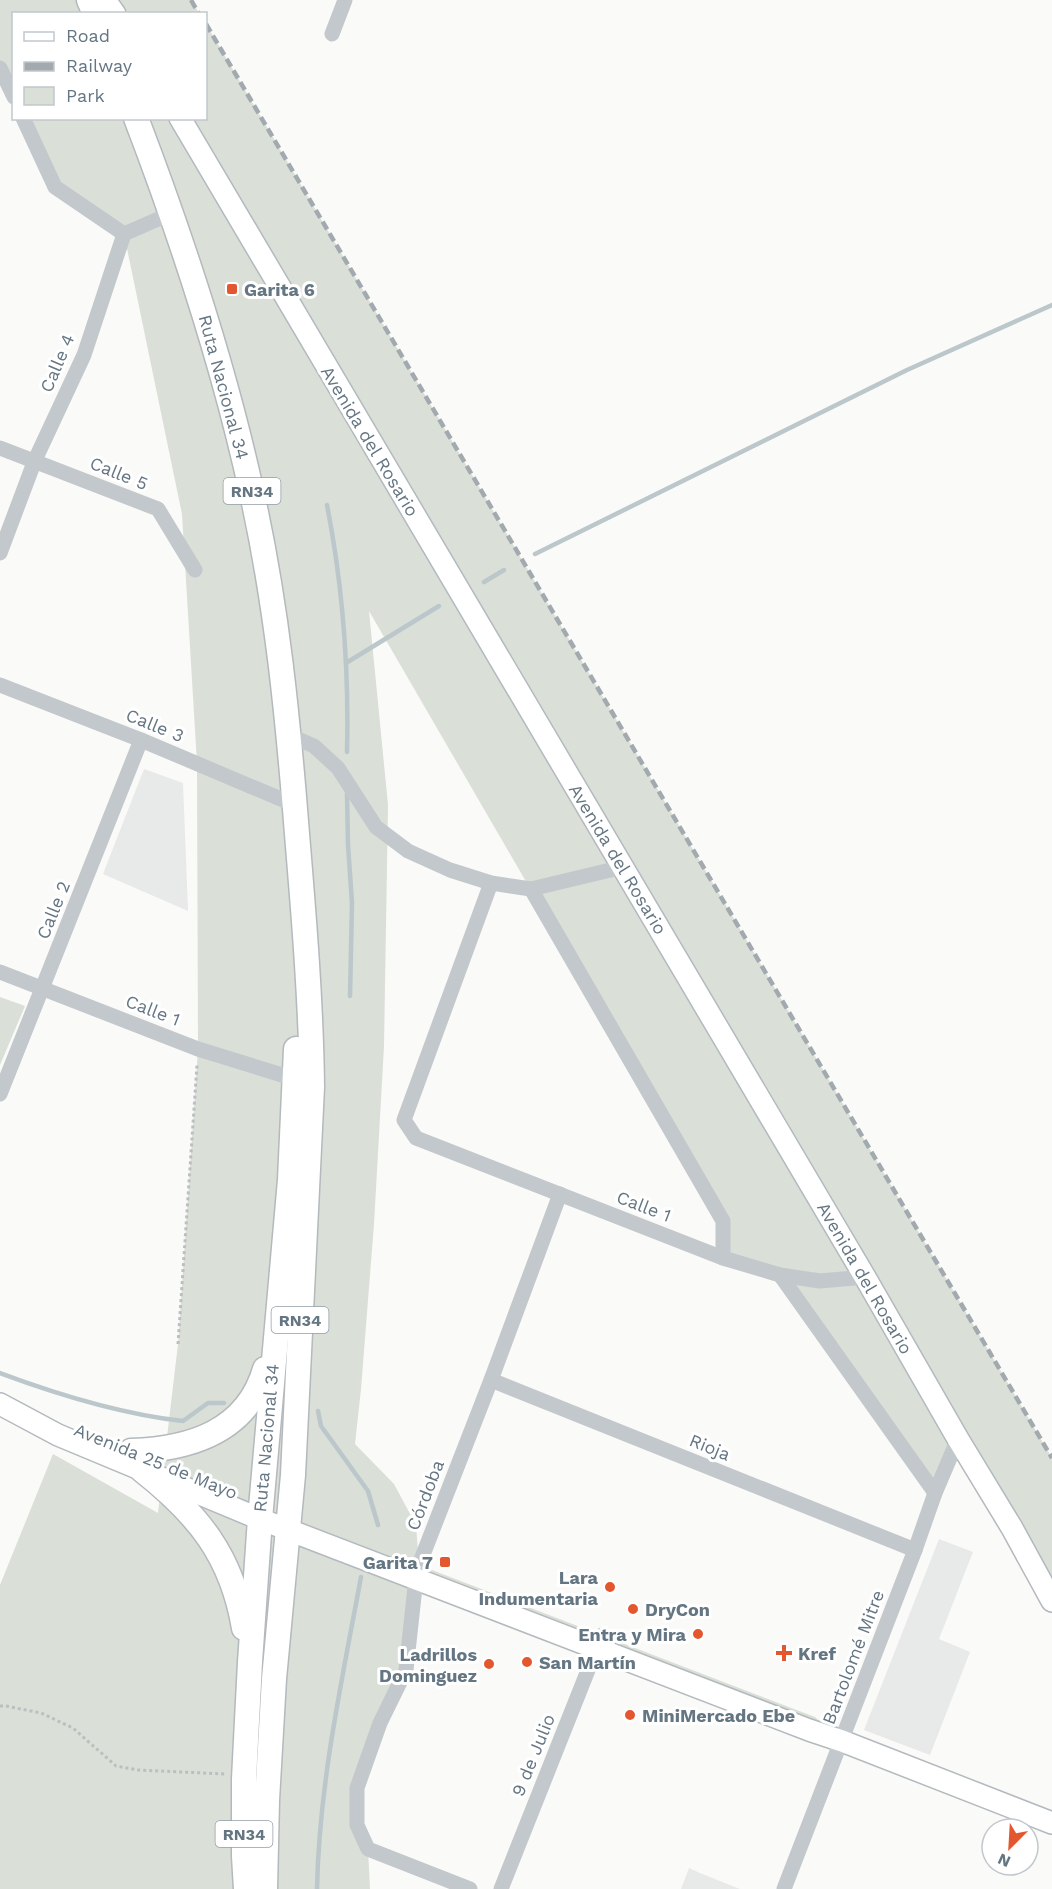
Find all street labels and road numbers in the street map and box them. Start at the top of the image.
street label: Ruta Nacional 34 [195,312,253,462]
street label: Calle 4 [35,331,79,395]
street label: Avenida del Rosario [317,362,423,520]
street label: Calle 5 [87,452,151,494]
road number: RN34 [224,478,280,504]
street label: Calle 3 [123,704,187,746]
street label: Avenida del Rosario [565,780,671,938]
street label: Calle 2 [32,878,74,942]
street label: Calle 1 [123,990,183,1030]
street label: Calle 1 [614,1186,674,1226]
street label: Avenida del Rosario [813,1198,917,1358]
road number: RN34 [272,1307,328,1333]
street label: Ruta Nacional 34 [249,1363,283,1513]
street label: Avenida 25 de Mayo [71,1419,241,1503]
street label: Rioja [686,1429,734,1465]
street label: Córdoba [402,1457,448,1533]
street label: Bartolomé Mitre [818,1587,888,1727]
street label: 9 de Julio [507,1711,559,1799]
road number: RN34 [216,1821,272,1847]

